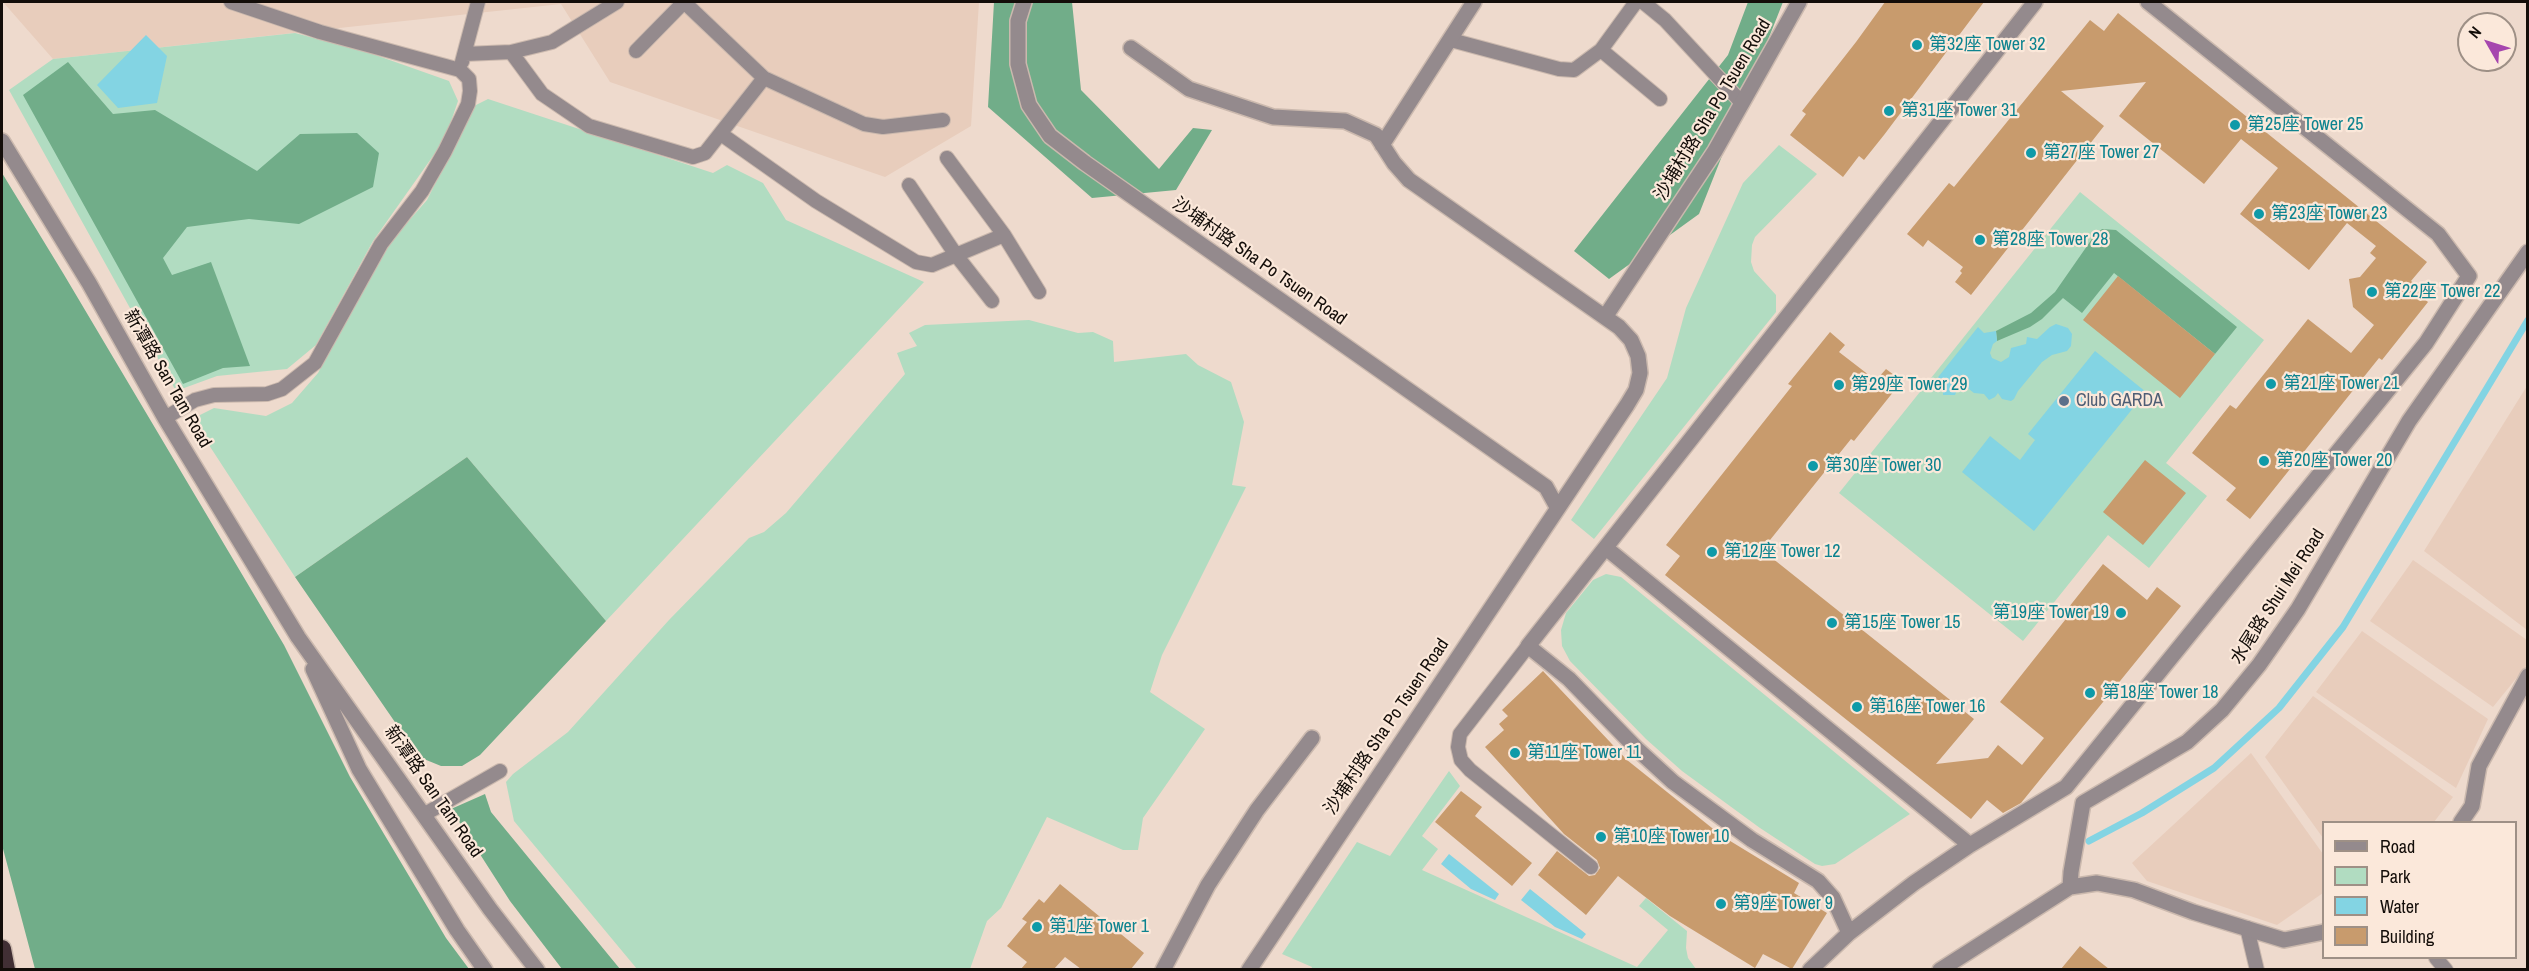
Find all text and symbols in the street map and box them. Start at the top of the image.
north arrow [2457,12,2517,72]
street label: 沙埔村路 Sha Po Tsuen Road [1650,15,1776,205]
text: N [2463,21,2486,43]
place label: 第32座 Tower 32 [1929,34,2045,56]
marker: 第32座 Tower 32 [1910,38,1924,52]
place label: 第31座 Tower 31 [1901,100,2017,122]
marker: 第31座 Tower 31 [1882,104,1896,118]
place label: 第25座 Tower 25 [2247,114,2363,136]
marker: 第25座 Tower 25 [2228,118,2242,132]
place label: 第27座 Tower 27 [2043,142,2159,164]
marker: 第27座 Tower 27 [2024,146,2038,160]
street label: 沙埔村路 Sha Po Tsuen Road [1168,194,1350,330]
place label: 第23座 Tower 23 [2271,203,2387,225]
marker: 第23座 Tower 23 [2252,207,2266,221]
place label: 第28座 Tower 28 [1992,229,2108,251]
marker: 第28座 Tower 28 [1973,233,1987,247]
place label: 第22座 Tower 22 [2384,281,2500,303]
marker: 第22座 Tower 22 [2365,285,2379,299]
street label: 新潭路 San Tam Road [119,306,215,452]
place label: 第21座 Tower 21 [2283,373,2399,395]
place label: 第29座 Tower 29 [1851,374,1967,396]
marker: 第21座 Tower 21 [2264,377,2278,391]
marker: 第29座 Tower 29 [1832,378,1846,392]
place label: Club GARDA [2076,390,2163,412]
marker: Club GARDA [2057,394,2071,408]
place label: 第20座 Tower 20 [2276,450,2392,472]
marker: 第20座 Tower 20 [2257,454,2271,468]
place label: 第30座 Tower 30 [1825,455,1941,477]
marker: 第30座 Tower 30 [1806,459,1820,473]
street label: 水尾路 Shui Mei Road [2226,525,2330,669]
place label: 第12座 Tower 12 [1724,541,1840,563]
marker: 第12座 Tower 12 [1705,545,1719,559]
place label: 第19座 Tower 19 [1993,602,2109,624]
marker: 第19座 Tower 19 [2114,606,2128,620]
place label: 第15座 Tower 15 [1844,612,1960,634]
marker: 第15座 Tower 15 [1825,616,1839,630]
street label: 沙埔村路 Sha Po Tsuen Road [1320,635,1454,819]
place label: 第18座 Tower 18 [2102,682,2218,704]
marker: 第18座 Tower 18 [2083,686,2097,700]
place label: 第16座 Tower 16 [1869,696,1985,718]
marker: 第16座 Tower 16 [1850,700,1864,714]
street label: 新潭路 San Tam Road [379,722,487,862]
place label: 第11座 Tower 11 [1527,742,1641,764]
marker: 第11座 Tower 11 [1508,746,1522,760]
legend [2322,821,2517,959]
place label: 第10座 Tower 10 [1613,826,1729,848]
marker: 第10座 Tower 10 [1594,830,1608,844]
text: Road [2380,834,2415,859]
text: Park [2380,864,2410,889]
place label: 第9座 Tower 9 [1733,893,1833,915]
text: Water [2380,894,2419,919]
marker: 第9座 Tower 9 [1714,897,1728,911]
place label: 第1座 Tower 1 [1049,916,1149,938]
marker: 第1座 Tower 1 [1030,920,1044,934]
text: Building [2380,924,2434,949]

